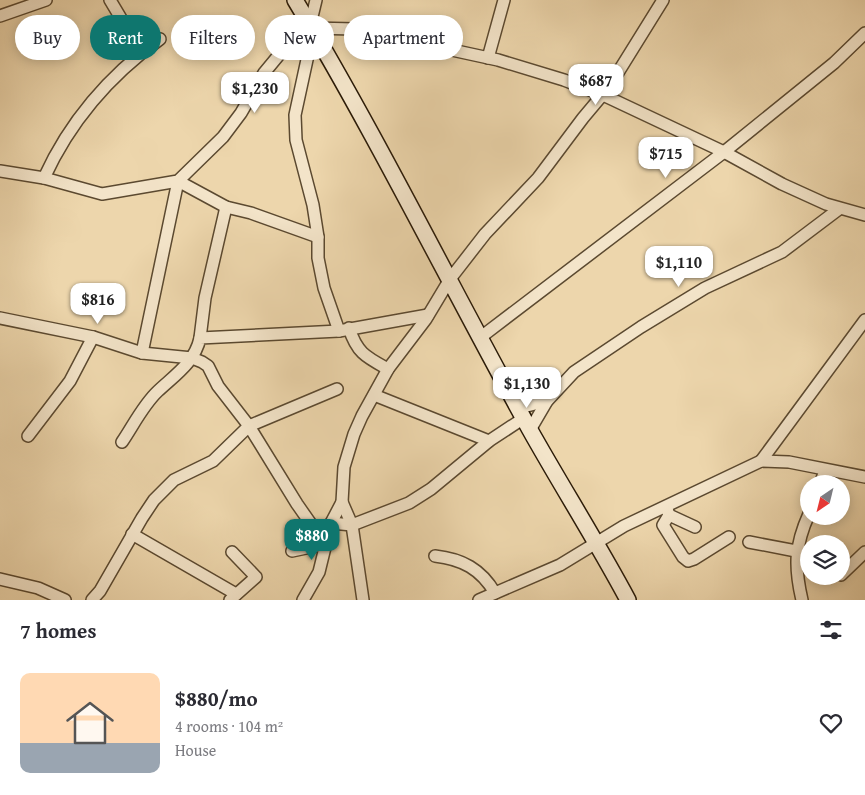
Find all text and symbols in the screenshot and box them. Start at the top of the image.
chip: Buy [15,15,80,60]
chip: Rent [90,15,161,60]
chip: Filters [171,15,255,60]
chip: New [265,15,334,60]
chip: Apartment [344,15,463,60]
pin: $687 [566,64,626,106]
text: $687 [579,68,613,92]
pin: $1,230 [214,72,296,114]
text: $1,230 [232,76,278,100]
pin: $715 [636,136,696,179]
text: $715 [649,141,683,165]
pin: $1,110 [638,246,720,288]
text: $1,110 [656,250,702,274]
pin: $816 [68,282,128,325]
text: $816 [81,287,115,311]
pin: $1,130 [486,366,568,409]
text: $1,130 [504,371,550,395]
north arrow [800,475,850,525]
map controls [800,475,850,585]
pin: $880 [282,518,342,561]
text: $880 [295,523,329,547]
button: layers [800,535,850,585]
text: 7 homes [20,615,96,646]
icon: filters [817,616,845,644]
text: $880/mo [175,683,258,714]
icon: home [60,693,120,753]
icon: heart [817,709,845,737]
text: 4 rooms · 104 m² [175,714,283,738]
text: House [175,738,216,762]

